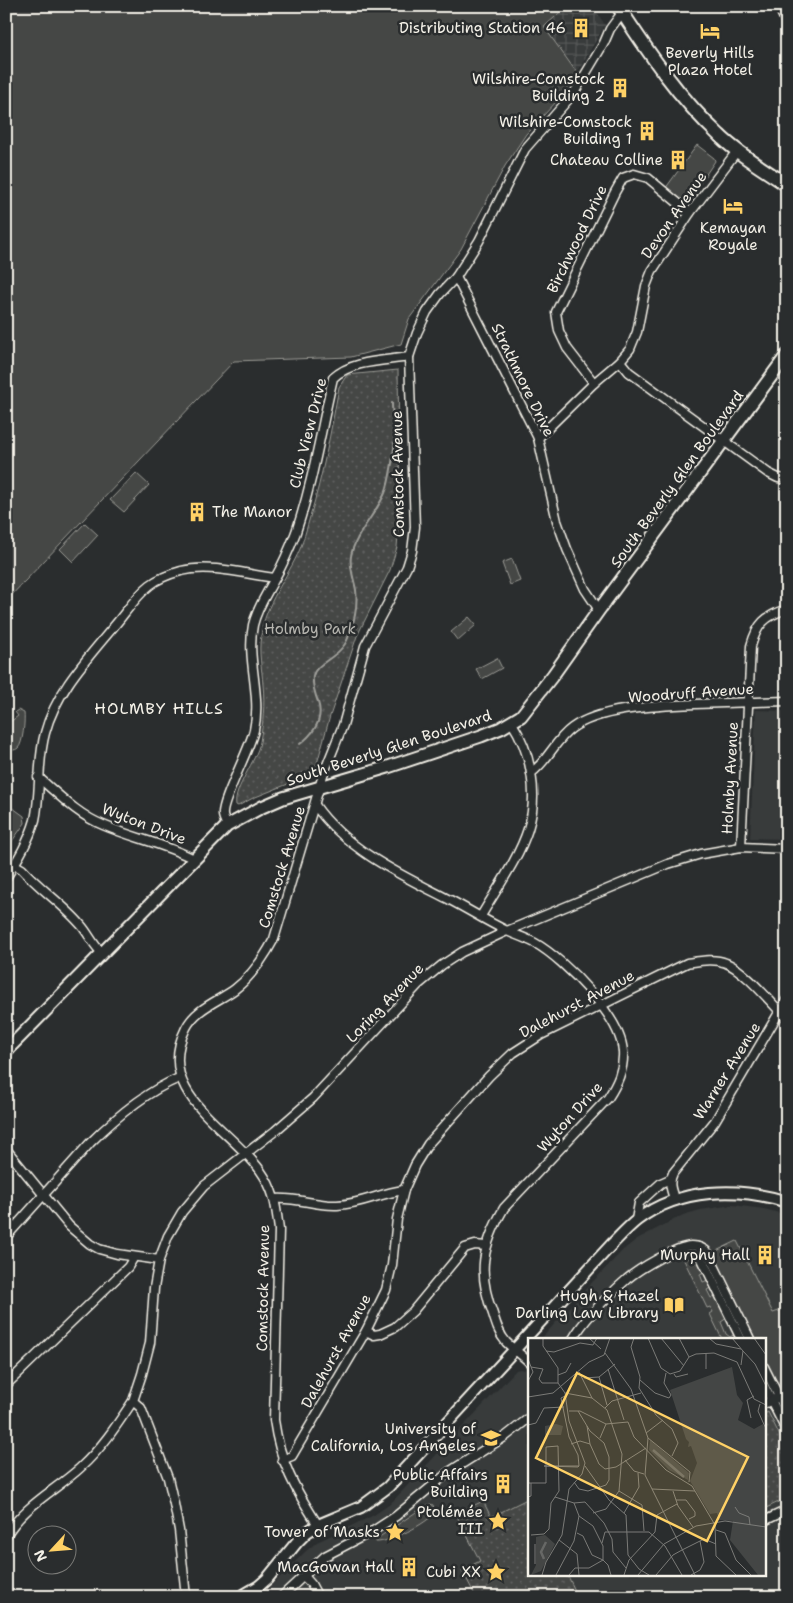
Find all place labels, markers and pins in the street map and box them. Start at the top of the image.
building icon: Distributing Station 46 [570,17,592,39]
place label: Distributing Station 46 [399,18,566,38]
hotel icon: Beverly Hills Plaza Hotel [699,20,721,42]
place label: Beverly Hills Plaza Hotel [666,43,754,80]
place label: Wilshire-Comstock Building 2 [472,69,605,106]
building icon: Wilshire-Comstock Building 2 [609,77,631,99]
place label: Wilshire-Comstock Building 1 [499,112,632,149]
building icon: Wilshire-Comstock Building 1 [636,120,658,142]
building icon: Chateau Colline [667,149,689,171]
place label: Chateau Colline [550,150,663,170]
hotel icon: Kemayan Royale [722,195,744,217]
place label: Kemayan Royale [700,218,766,255]
building icon: The Manor [186,501,208,523]
place label: The Manor [212,502,292,522]
building icon: Murphy Hall [754,1244,776,1266]
place label: Murphy Hall [660,1245,750,1265]
place label: Hugh & Hazel Darling Law Library [516,1286,659,1323]
library icon: Hugh & Hazel Darling Law Library [663,1294,685,1316]
place label: University of California, Los Angeles [311,1419,477,1456]
school or university icon: University of California, Los Angeles [480,1427,502,1449]
place label: Public Affairs Building [393,1465,488,1502]
building icon: Public Affairs Building [492,1473,514,1495]
place label: Ptolémée III [417,1502,483,1539]
place icon: Ptolémée III [487,1510,509,1532]
place icon: Tower of Masks [384,1521,406,1543]
place label: Tower of Masks [264,1522,380,1542]
building icon: MacGowan Hall [398,1556,420,1578]
place label: MacGowan Hall [277,1557,394,1577]
place icon: Cubi XX [485,1561,507,1583]
place label: Cubi XX [426,1562,481,1582]

